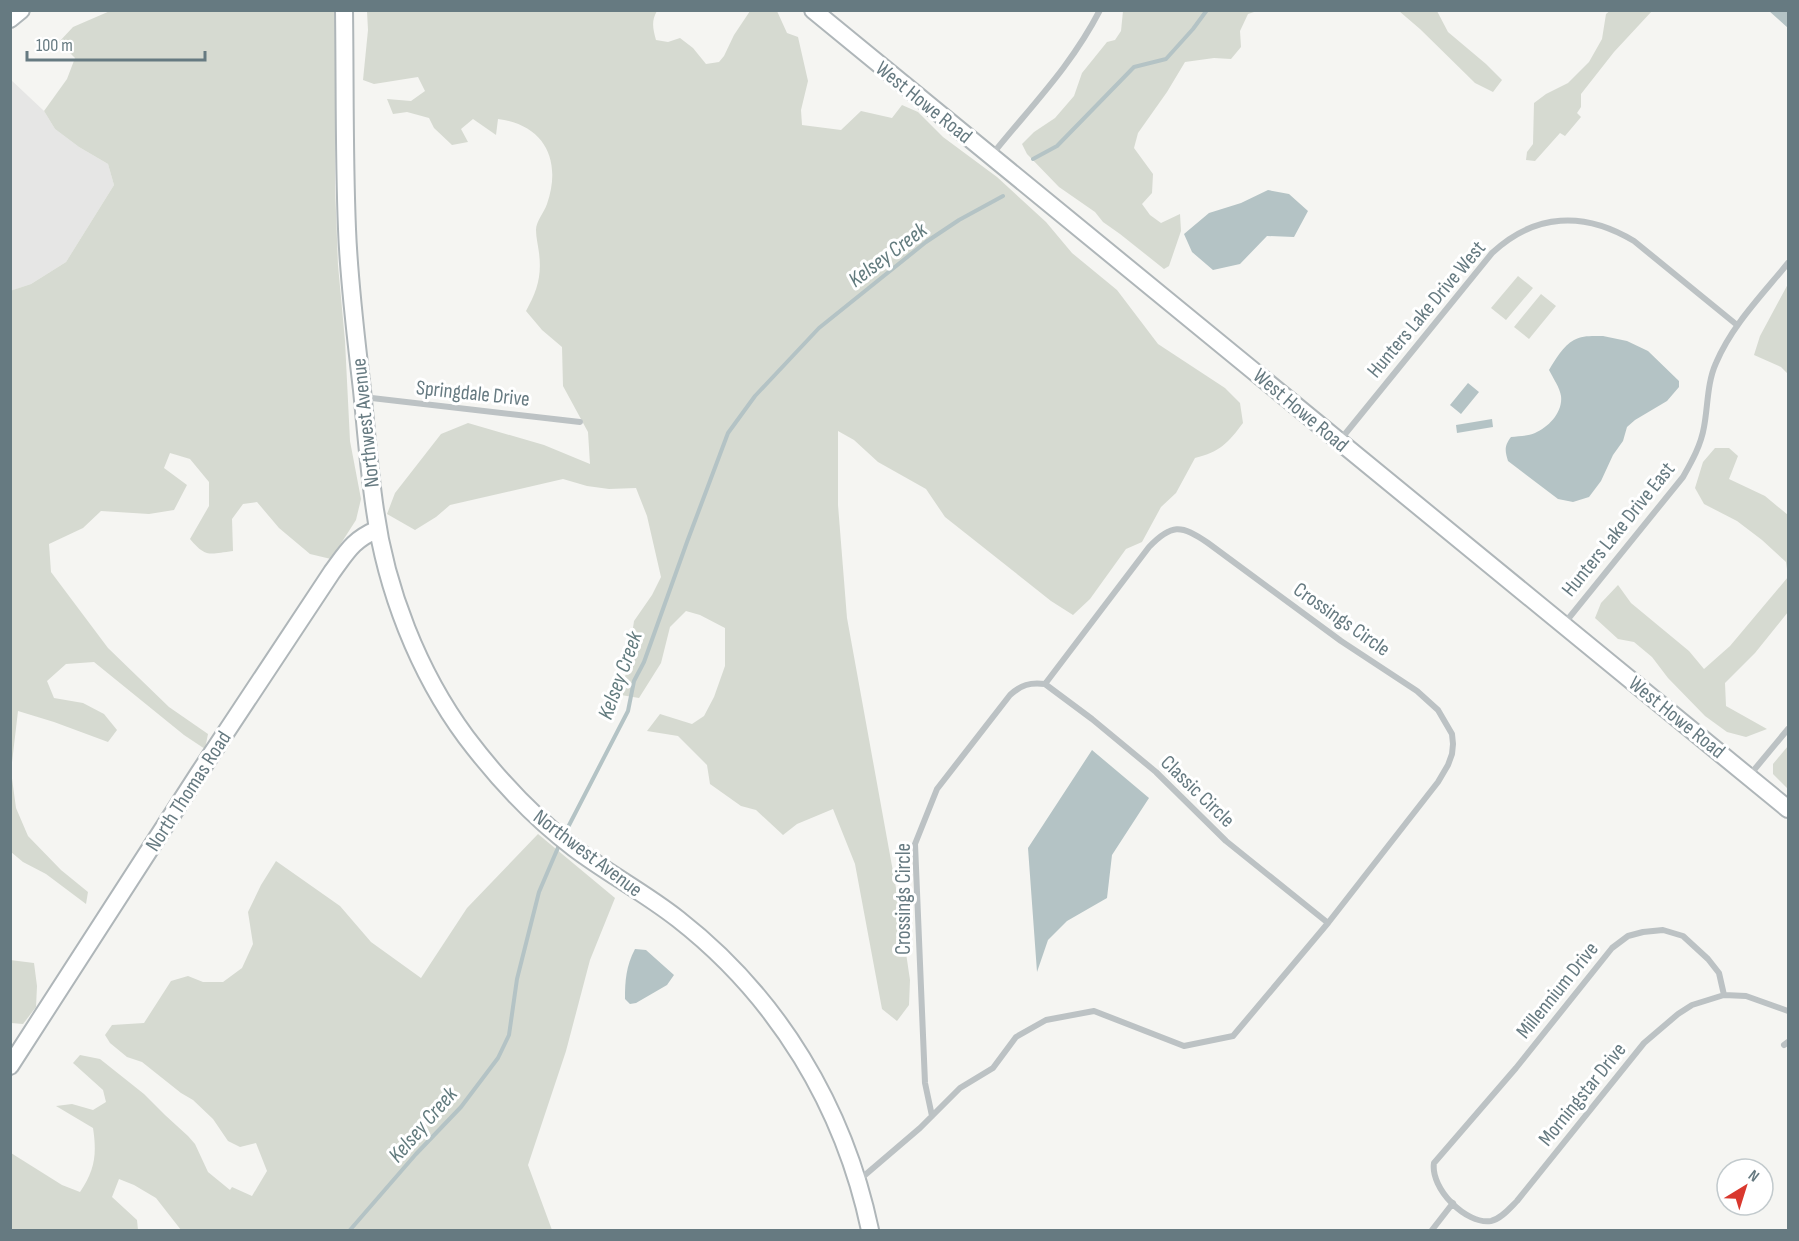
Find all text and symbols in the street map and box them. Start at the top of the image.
scale bar [27,24,206,62]
text: 100 m [36,35,73,56]
street label: West Howe Road [870,56,977,149]
water label: Kelsey Creek [843,216,933,294]
street label: Hunters Lake Drive West [1362,236,1491,383]
street label: Northwest Avenue [346,357,385,489]
street label: West Howe Road [1248,363,1353,458]
street label: Springdale Drive [415,375,531,412]
street label: Hunters Lake Drive East [1557,457,1680,602]
street label: Crossings Circle [1289,577,1395,662]
water label: Kelsey Creek [592,627,649,723]
street label: West Howe Road [1623,671,1730,764]
street label: North Thomas Road [140,727,236,856]
street label: Classic Circle [1155,750,1240,833]
street label: Northwest Avenue [528,804,647,902]
street label: Crossings Circle [891,843,916,955]
street label: Millennium Drive [1511,937,1604,1044]
street label: Morningstar Drive [1533,1038,1632,1151]
water label: Kelsey Creek [383,1081,464,1168]
north arrow [1715,1157,1775,1217]
text: N [1744,1166,1763,1186]

